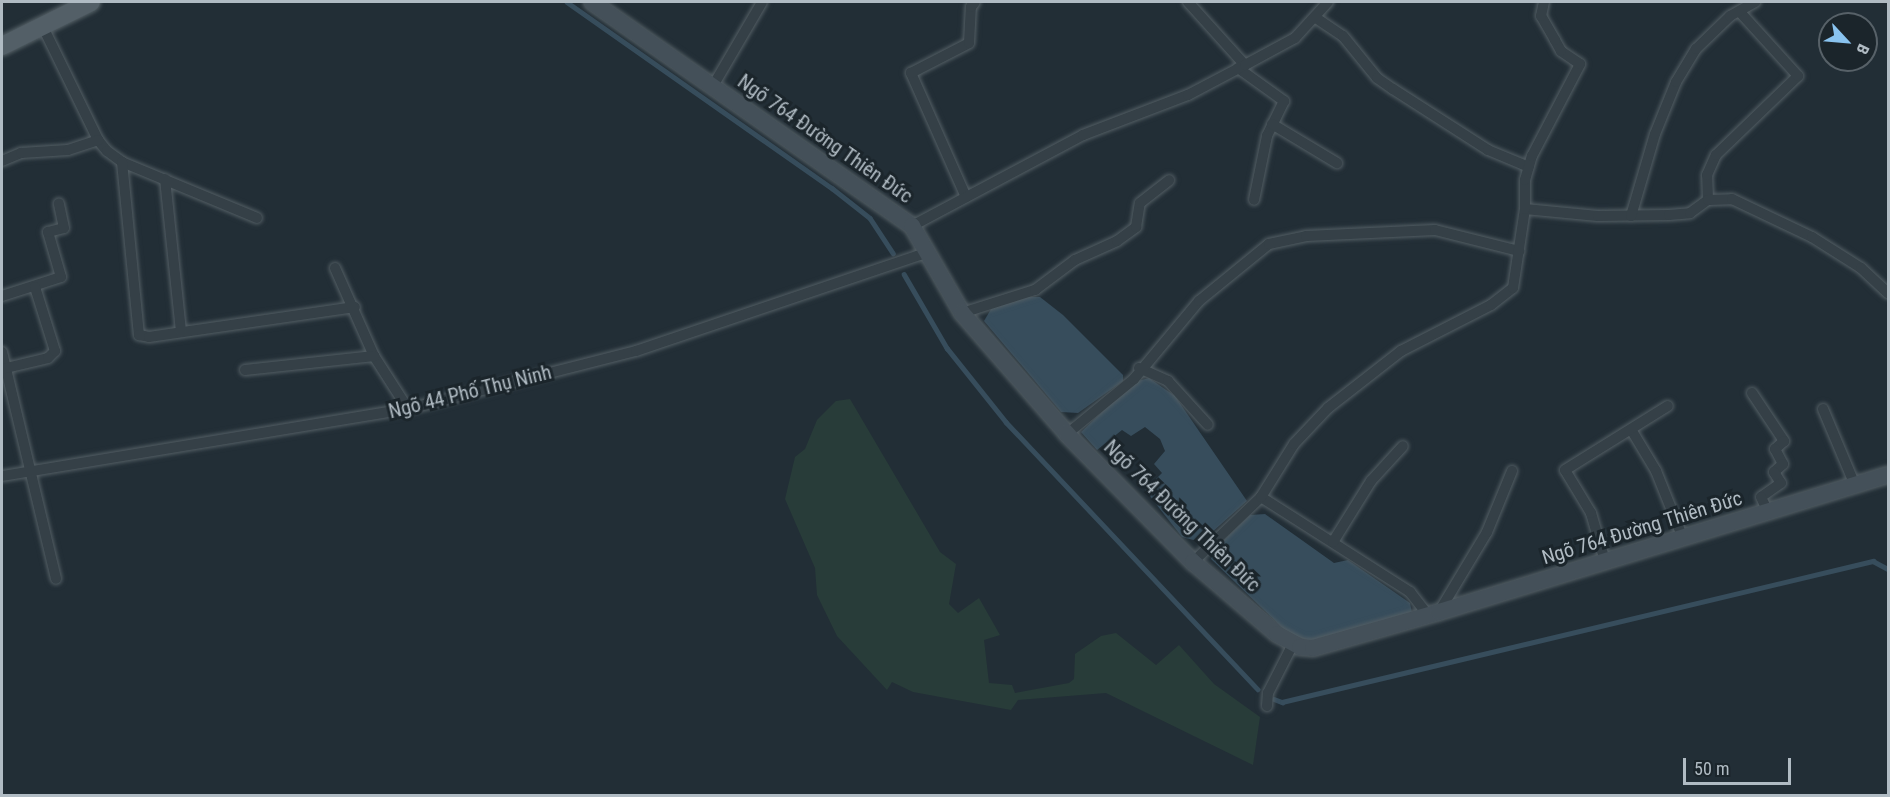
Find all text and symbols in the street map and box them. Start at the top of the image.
north arrow [1818,12,1878,72]
text: B [1852,41,1873,57]
street label: Ngõ 764 Đường Thiên Đức [733,69,917,209]
street label: Ngõ 44 Phố Thụ Ninh [386,360,554,424]
street label: Ngõ 764 Đường Thiên Đức [1099,435,1265,597]
street label: Ngõ 764 Đường Thiên Đức [1539,486,1745,570]
scale bar [1686,746,1794,784]
text: 50 m [1694,758,1729,779]

